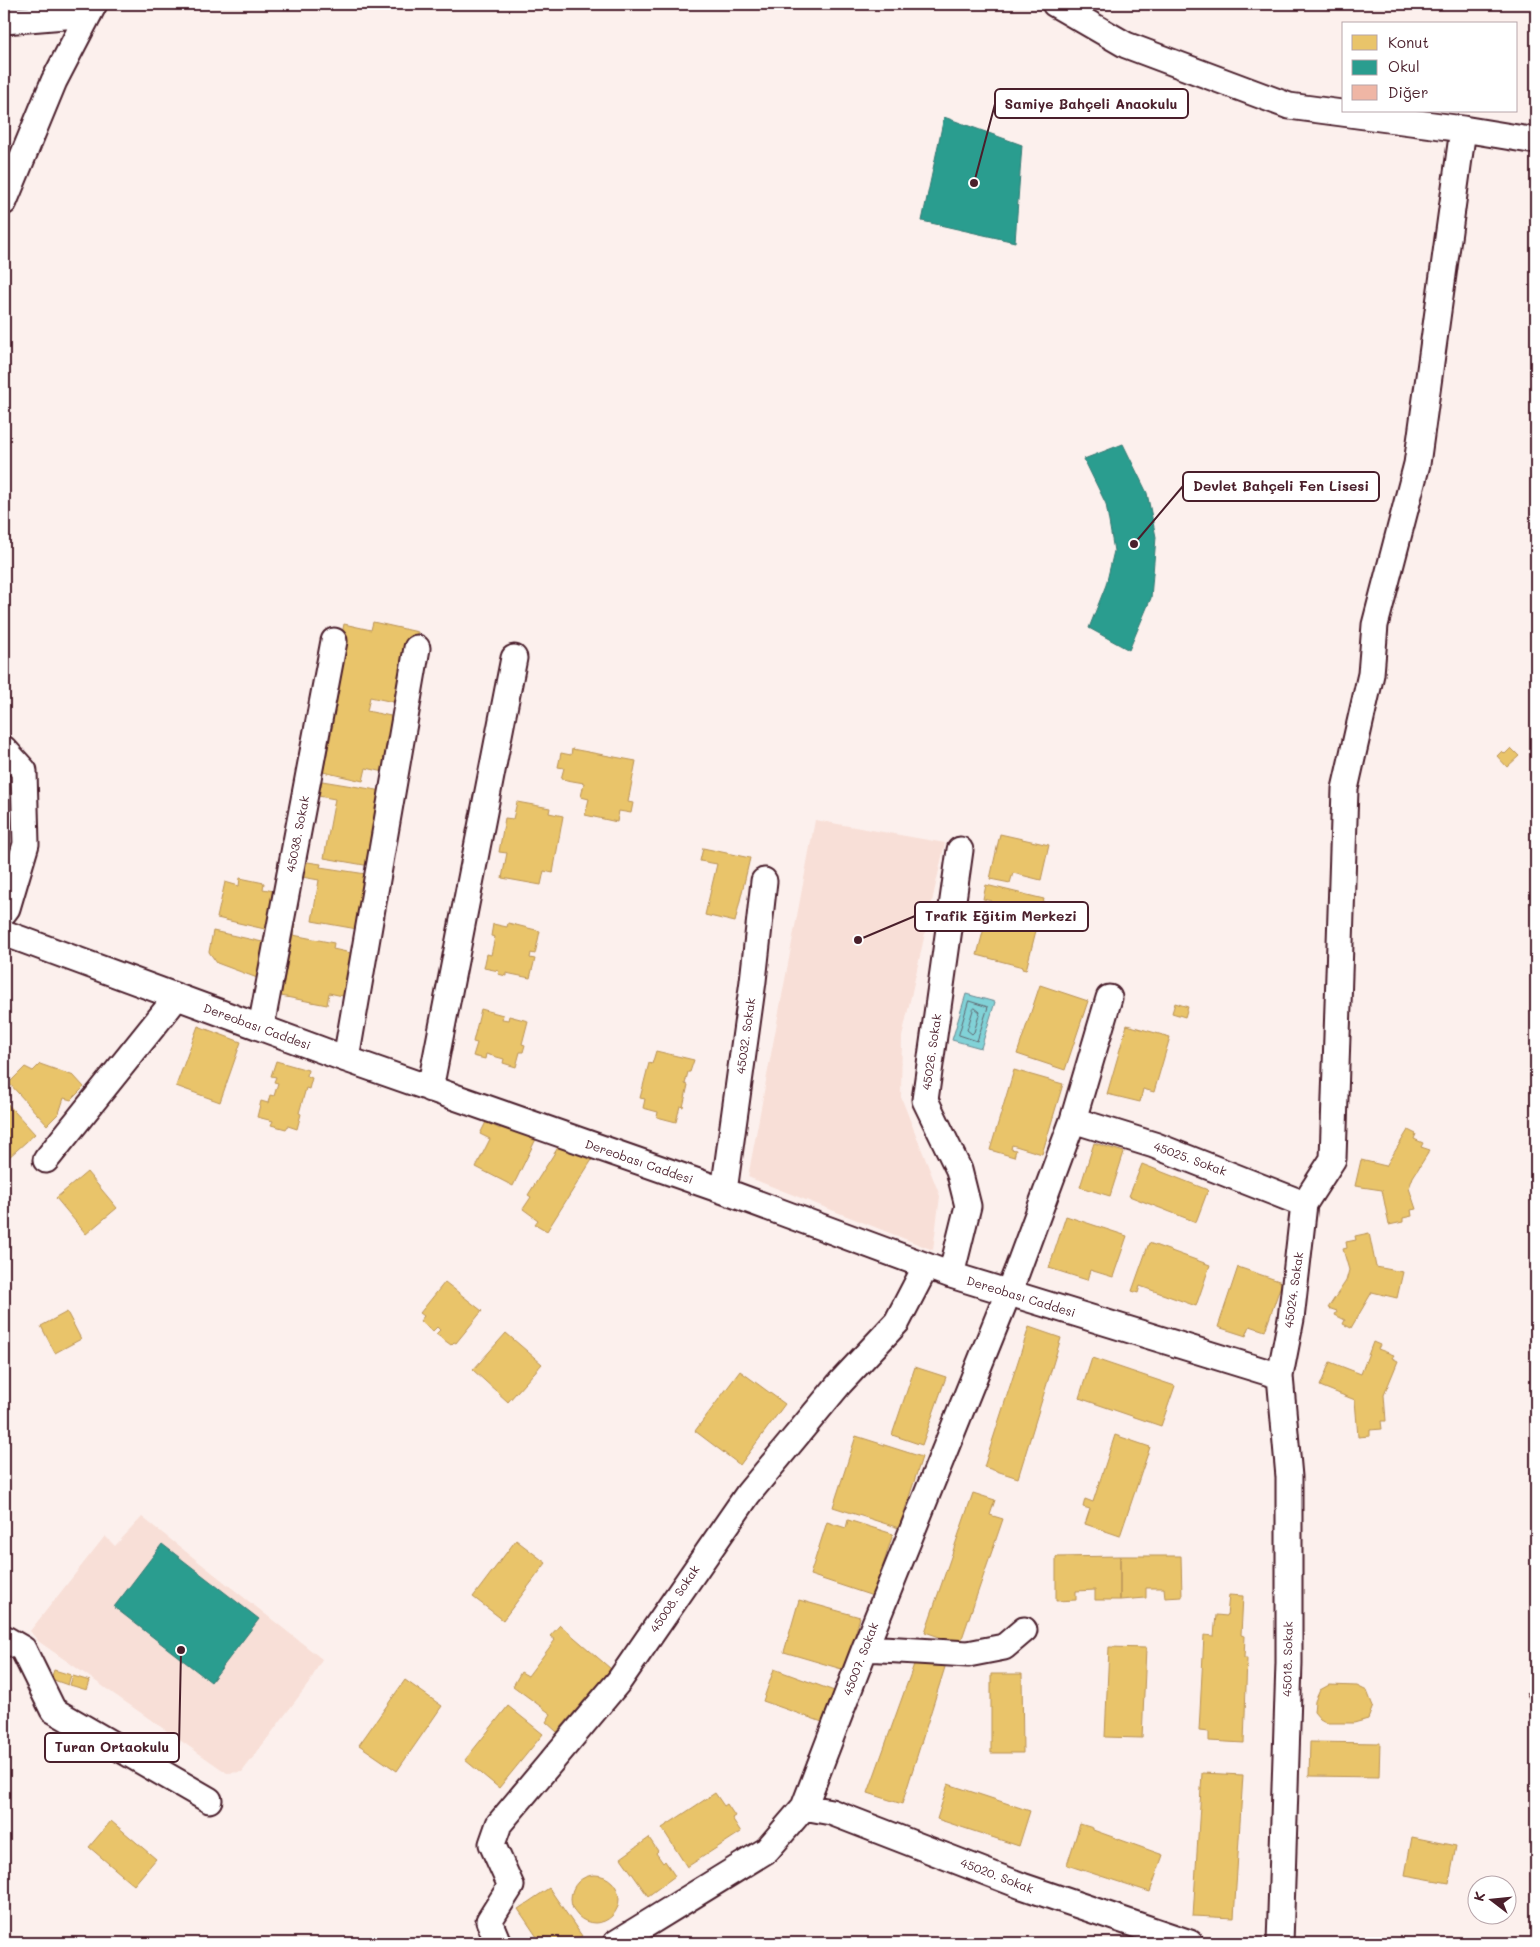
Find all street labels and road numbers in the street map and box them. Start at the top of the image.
street label: 45038. Sokak [282,794,312,873]
street label: 45032. Sokak [732,997,758,1075]
street label: Dereobası Caddesi [202,999,313,1053]
street label: 45026. Sokak [918,1013,944,1091]
street label: Dereobası Caddesi [583,1135,695,1187]
street label: 45025. Sokak [1152,1137,1229,1179]
street label: 45024. Sokak [1280,1251,1306,1329]
street label: Dereobası Caddesi [965,1272,1078,1320]
street label: 45008. Sokak [646,1562,702,1635]
street label: 45007. Sokak [839,1620,881,1697]
street label: 45018. Sokak [1278,1621,1296,1697]
street label: 45020. Sokak [959,1854,1036,1896]

